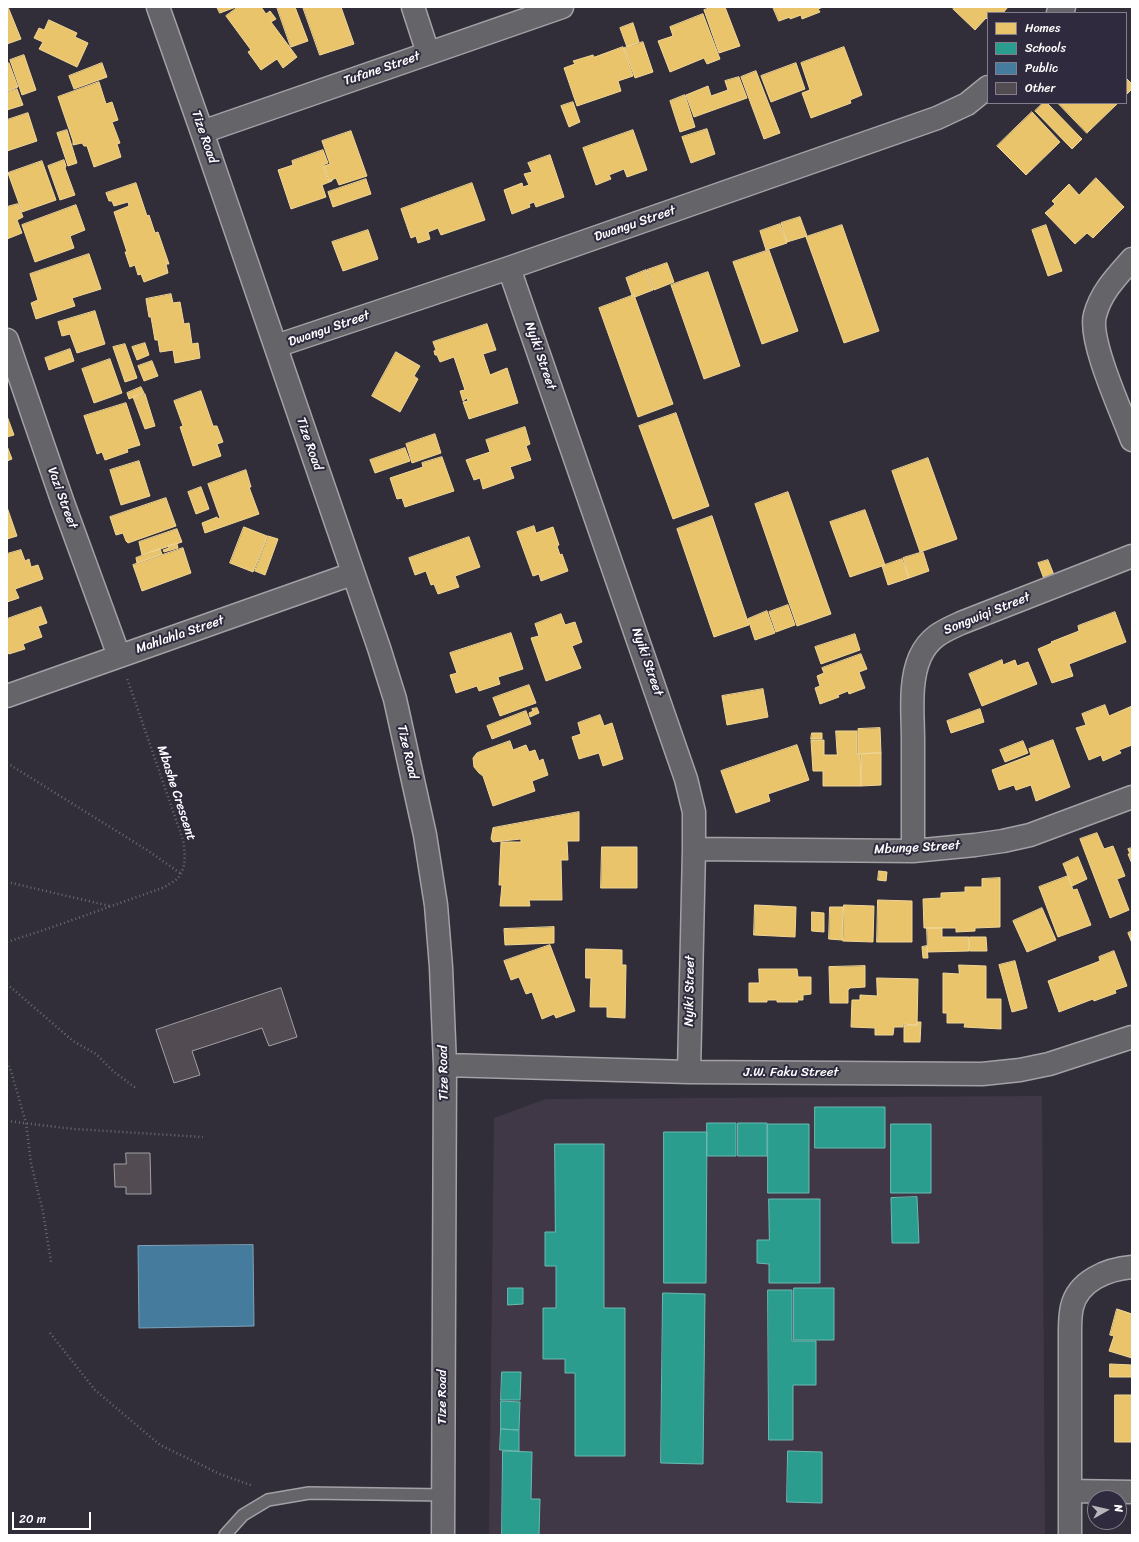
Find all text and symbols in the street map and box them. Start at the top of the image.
legend [987,12,1127,104]
text: Homes [1025,17,1061,39]
text: Schools [1025,37,1066,59]
street label: Tufane Street [342,49,422,89]
text: Public [1025,57,1058,79]
text: Other [1025,77,1055,99]
street label: Tize Road [188,108,220,166]
street label: Dwangu Street [592,203,678,245]
street label: Dwangu Street [286,308,372,350]
street label: Nyiki Street [521,320,559,392]
street label: Tize Road [293,415,325,473]
street label: Vazi Street [44,465,80,531]
street label: Songwiqi Street [941,590,1033,638]
street label: Mahlahla Street [134,613,226,657]
street label: Nyiki Street [628,626,666,698]
street label: Tize Road [393,723,421,781]
street label: Mbashe Crescent [153,743,199,843]
street label: Mbunge Street [874,838,960,858]
street label: Nyiki Street [682,955,698,1027]
street label: Tize Road [436,1045,452,1101]
street label: J.W. Faku Street [743,1065,839,1081]
street label: Tize Road [435,1370,451,1424]
north arrow [1087,1490,1127,1530]
text: N [1108,1503,1128,1513]
scale bar [14,1504,93,1530]
text: 20 m [19,1508,46,1530]

